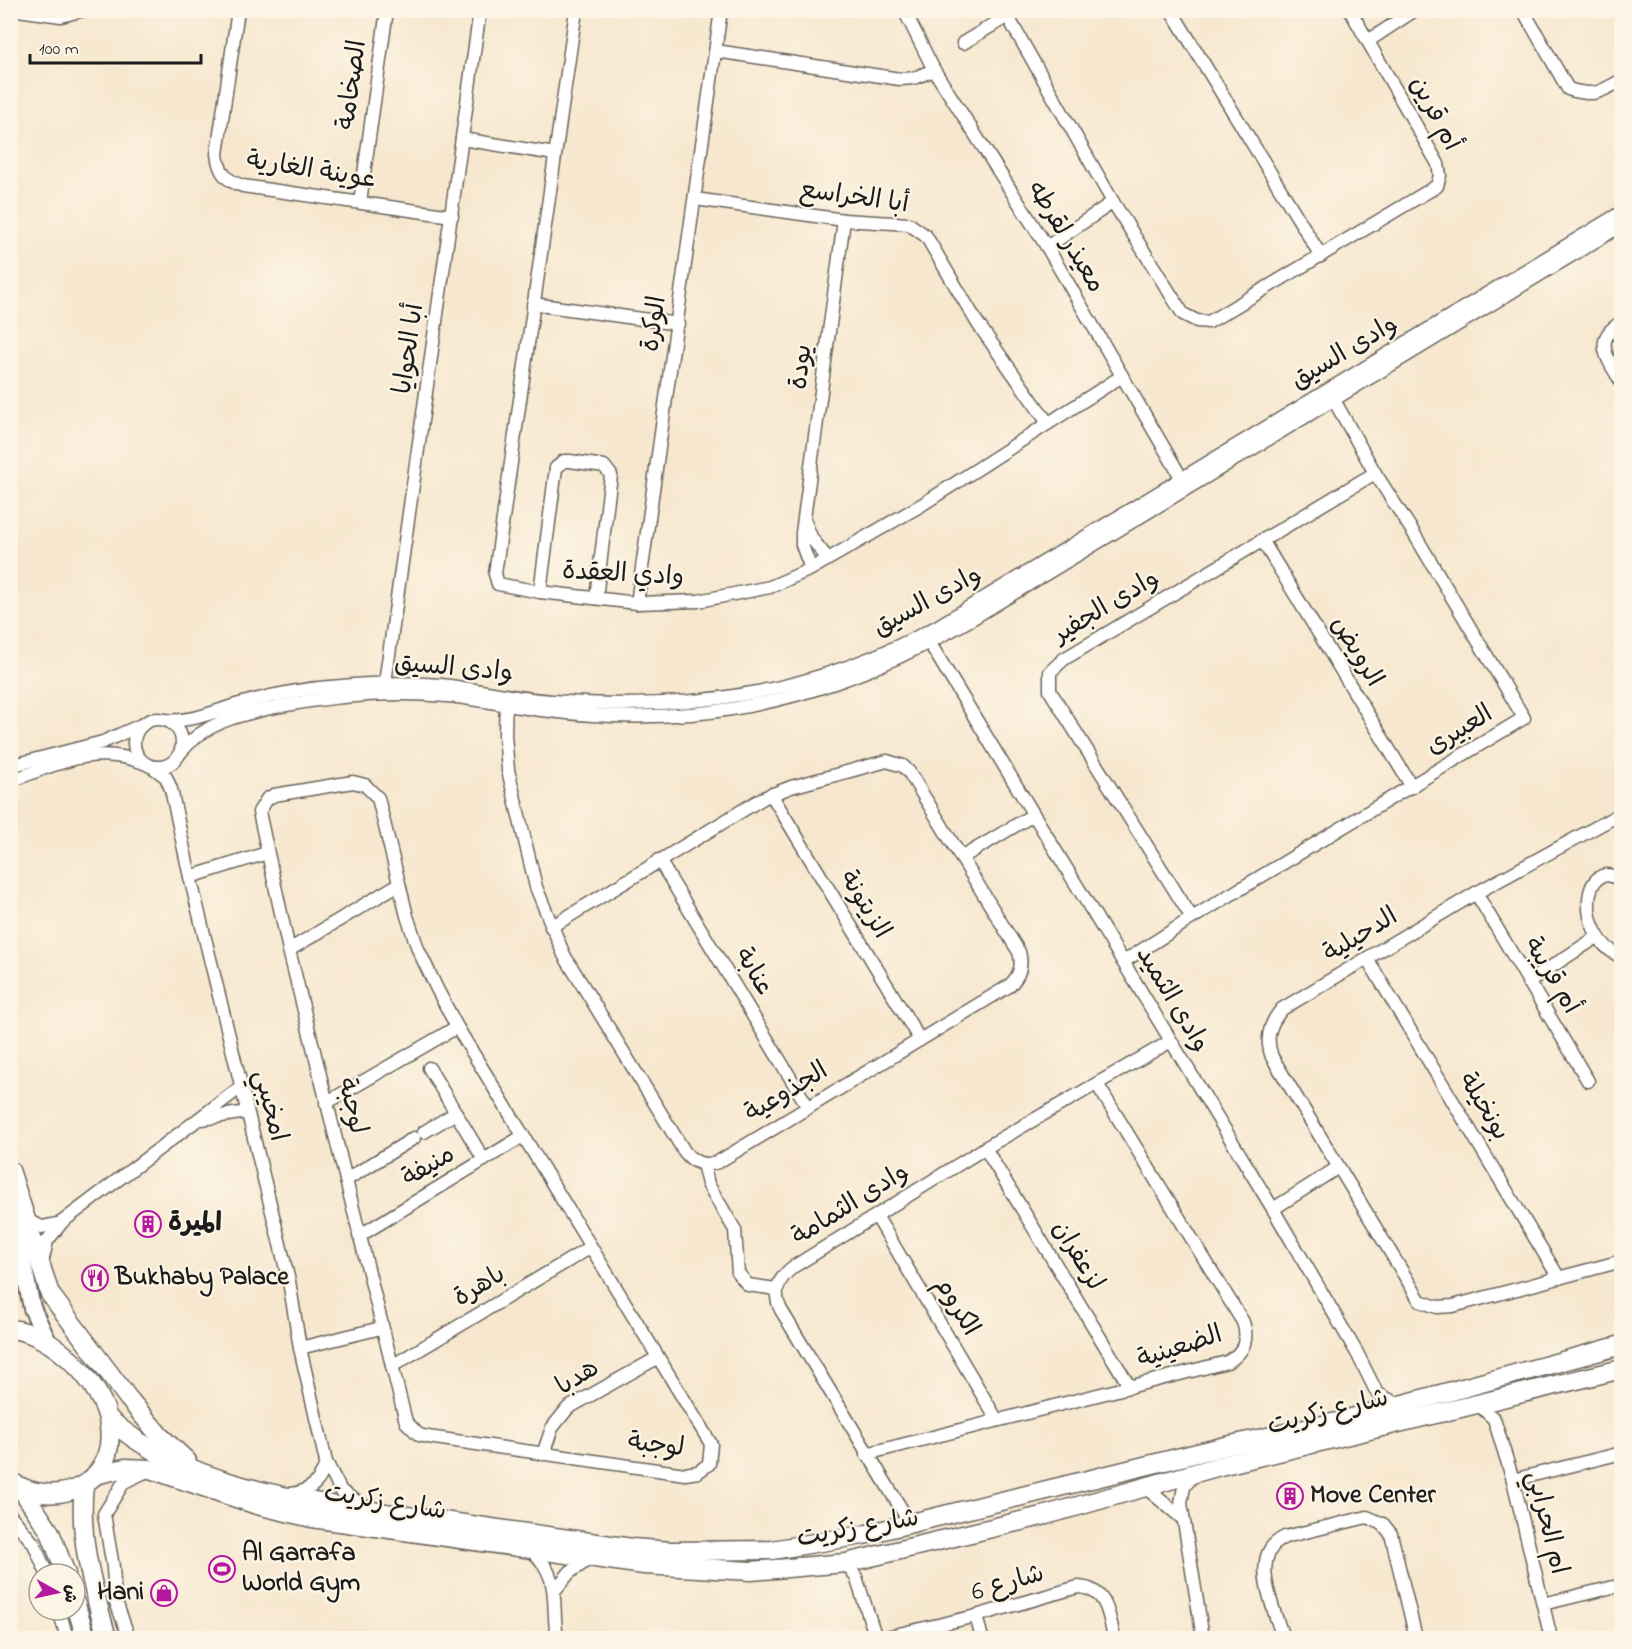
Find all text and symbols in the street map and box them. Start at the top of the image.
scale bar [30,27,201,65]
text: 100 m [39,37,79,63]
street label: الصخامة [328,38,378,132]
street label: أم قرين [1398,70,1470,159]
street label: عوينة الغارية [244,142,378,200]
street label: أبا الخراسع [797,172,912,225]
street label: معيذر لقرطه [1016,173,1114,301]
street label: الوكرة [632,294,678,354]
street label: أبا الحوايا [385,301,435,397]
street label: وادى السيق [1284,306,1406,400]
street label: يودة [780,342,824,392]
street label: وادي العقدة [561,553,685,597]
street label: وادى السيق [866,556,990,648]
street label: وادى الجفير [1045,560,1168,655]
street label: الرويض [1320,609,1392,695]
street label: وادى السيق [393,645,515,693]
street label: العبيرى [1419,696,1501,766]
street label: الزيتونة [829,863,899,947]
street label: الدحيلية [1316,899,1406,973]
street label: أم قريبة [1513,930,1589,1022]
street label: وادى الثميد [1125,939,1219,1061]
street label: عنابة [724,941,782,1003]
street label: الجذوعية [738,1053,836,1133]
street label: امخيبي [241,1066,296,1146]
street label: بونخيلة [1448,1066,1518,1148]
street label: لوجبة [326,1074,376,1138]
street label: منيفة [395,1136,463,1198]
street label: وادى الثمامة [785,1154,917,1256]
place label: الميرة [168,1205,222,1243]
building icon: الميرة [133,1209,163,1239]
street label: لزعفران [1041,1214,1113,1298]
street label: باهرة [447,1256,513,1318]
place label: Bukhaby Palace [114,1259,290,1297]
restaurant icon: Bukhaby Palace [80,1263,110,1293]
street label: الكروم [923,1270,989,1344]
street label: الضعينية [1132,1316,1228,1380]
street label: هدبا [549,1350,607,1406]
street label: شارع زكريت [1263,1380,1393,1446]
street label: لوجبة [626,1424,686,1468]
street label: ام الحرابي [1514,1467,1577,1579]
street label: شارع زكريت [321,1475,449,1531]
place label: Move Center [1310,1477,1436,1515]
building icon: Move Center [1275,1481,1305,1511]
street label: شارع زكريت [794,1500,922,1558]
place label: Al Garrafa World Gym [242,1535,360,1603]
sports icon: Al Garrafa World Gym [207,1554,237,1584]
street label: شارع 6 [967,1556,1049,1612]
north arrow [27,1562,87,1622]
place label: Hani [97,1574,144,1612]
shop icon: Hani [149,1578,179,1608]
text: ش [57,1583,83,1604]

